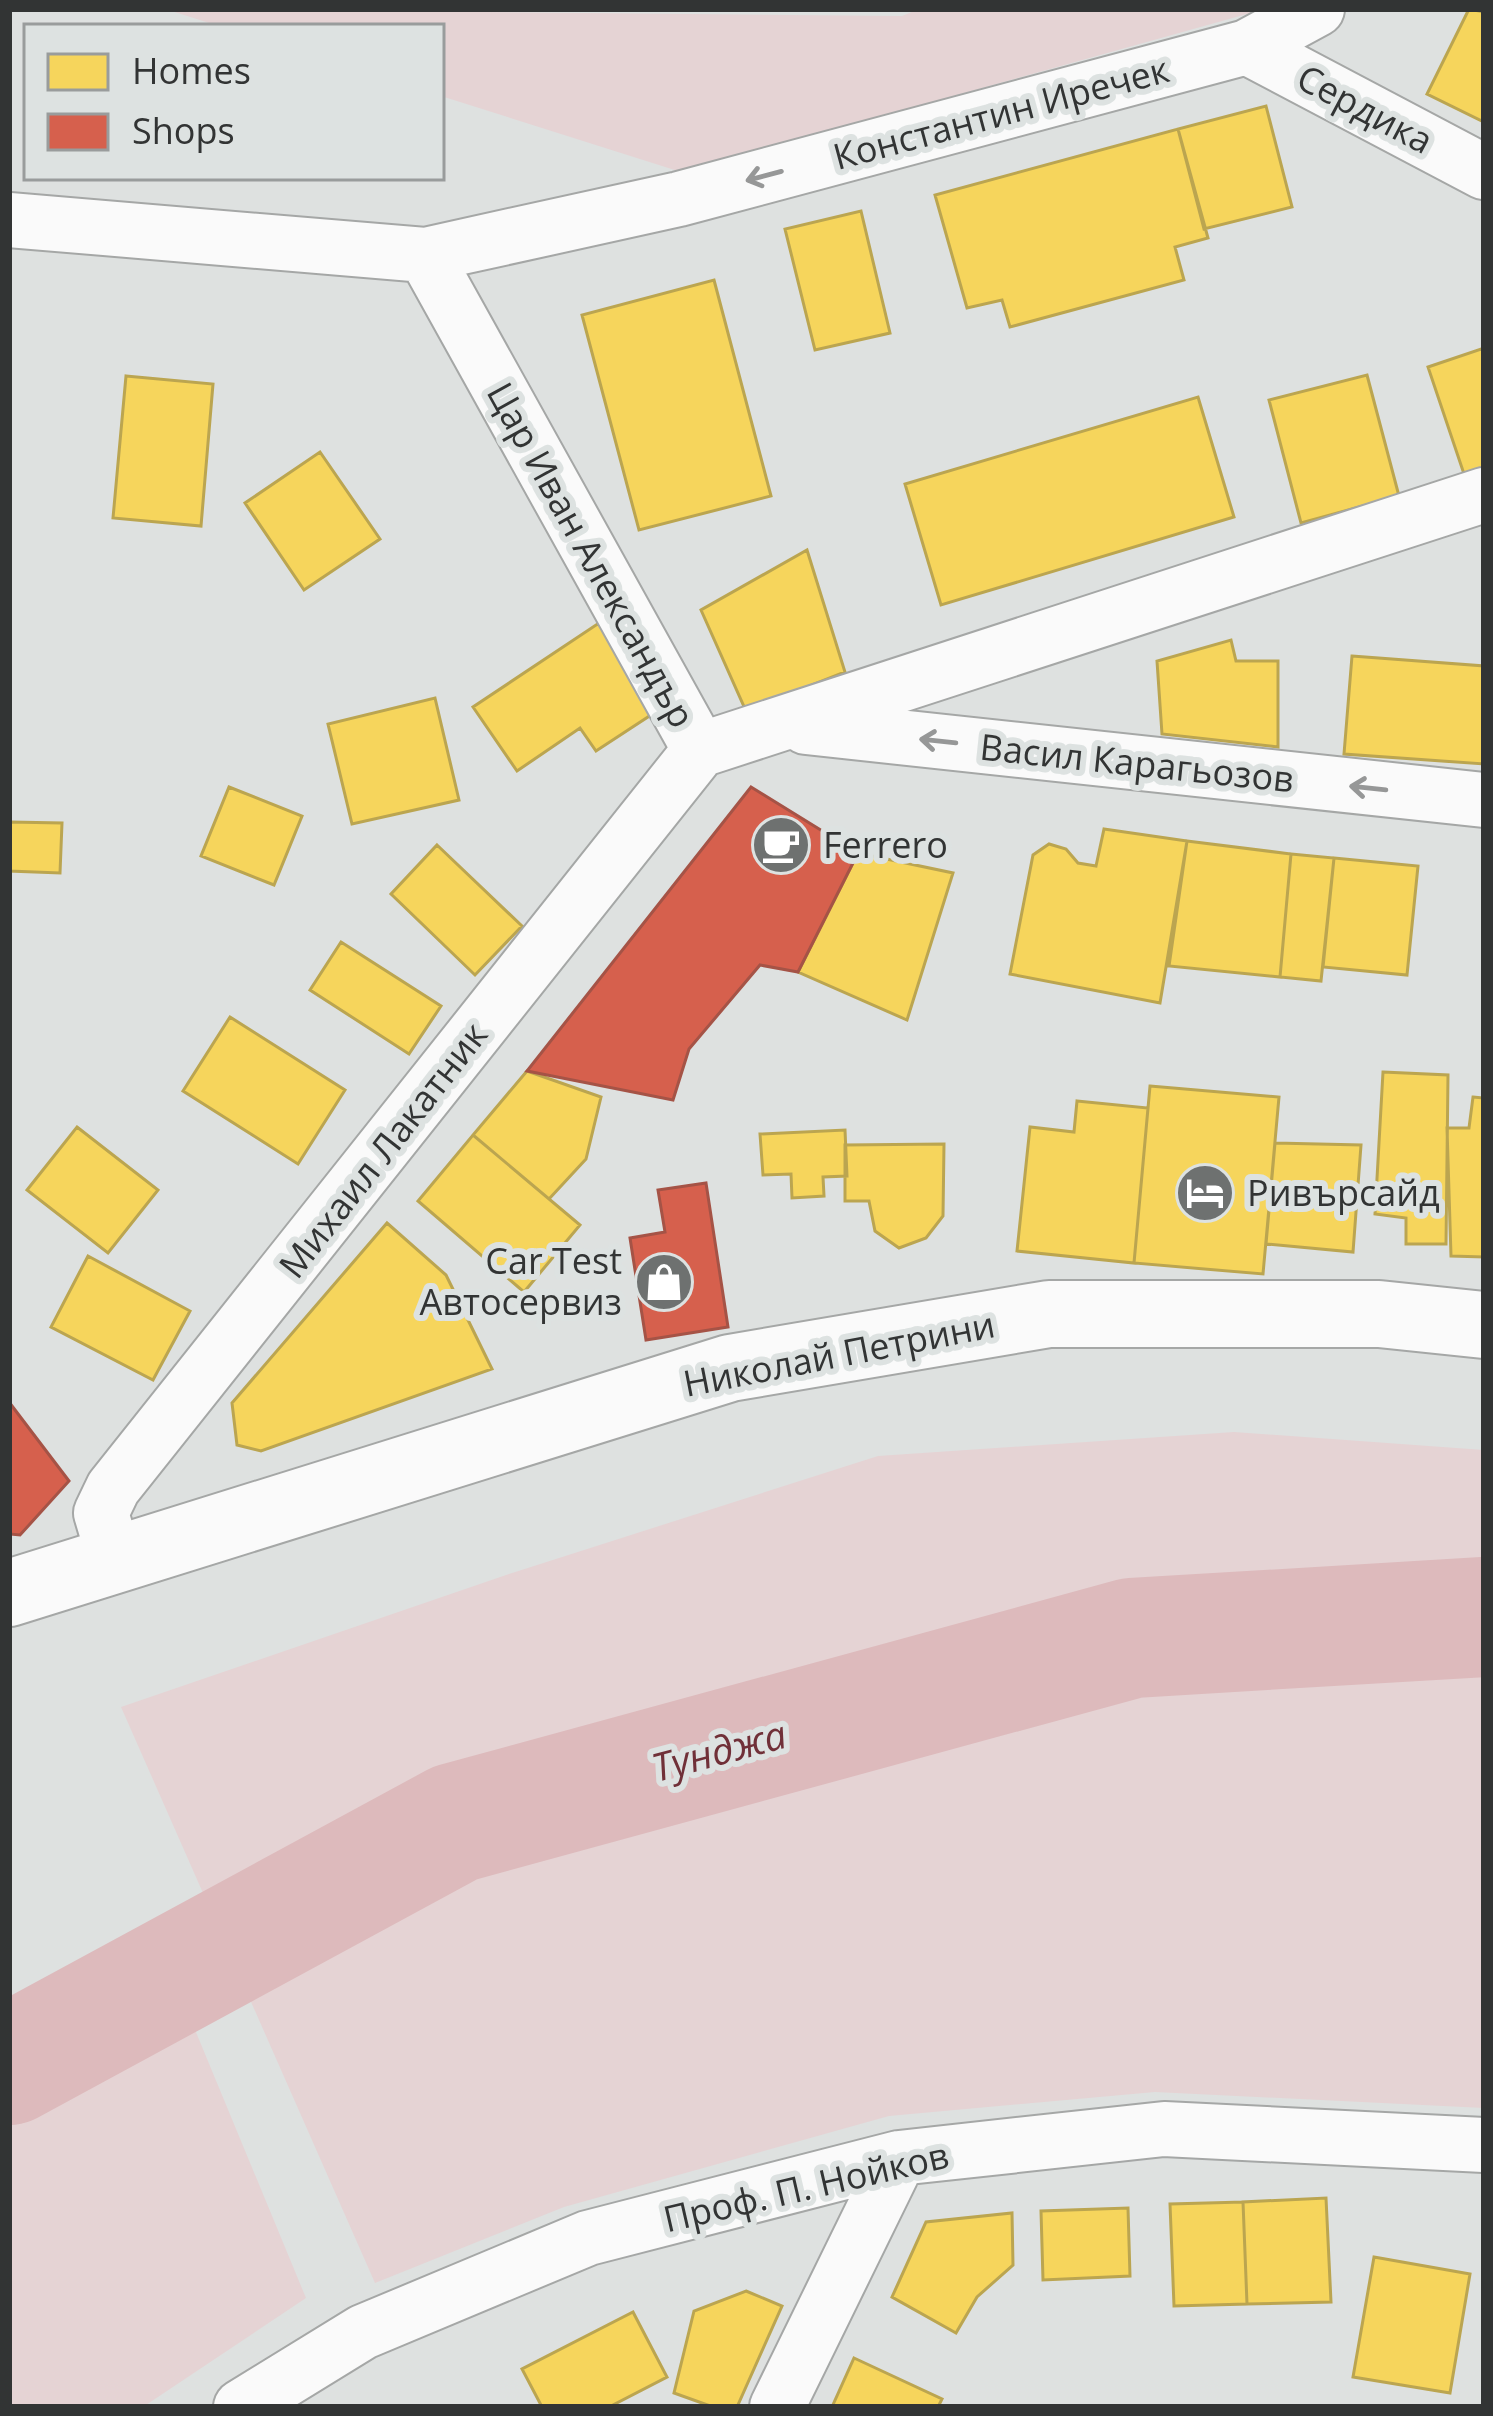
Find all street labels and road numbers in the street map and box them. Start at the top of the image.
street label: Константин Иречек [828,44,1175,181]
street label: Сердика [1289,52,1442,165]
street label: Цар Иван Александър [476,373,707,736]
street label: Васил Карагьозов [978,722,1296,803]
street label: Михаил Лакатник [267,1011,498,1288]
street label: Николай Петрини [679,1299,999,1408]
street label: Проф. П. Нойков [658,2130,953,2243]

